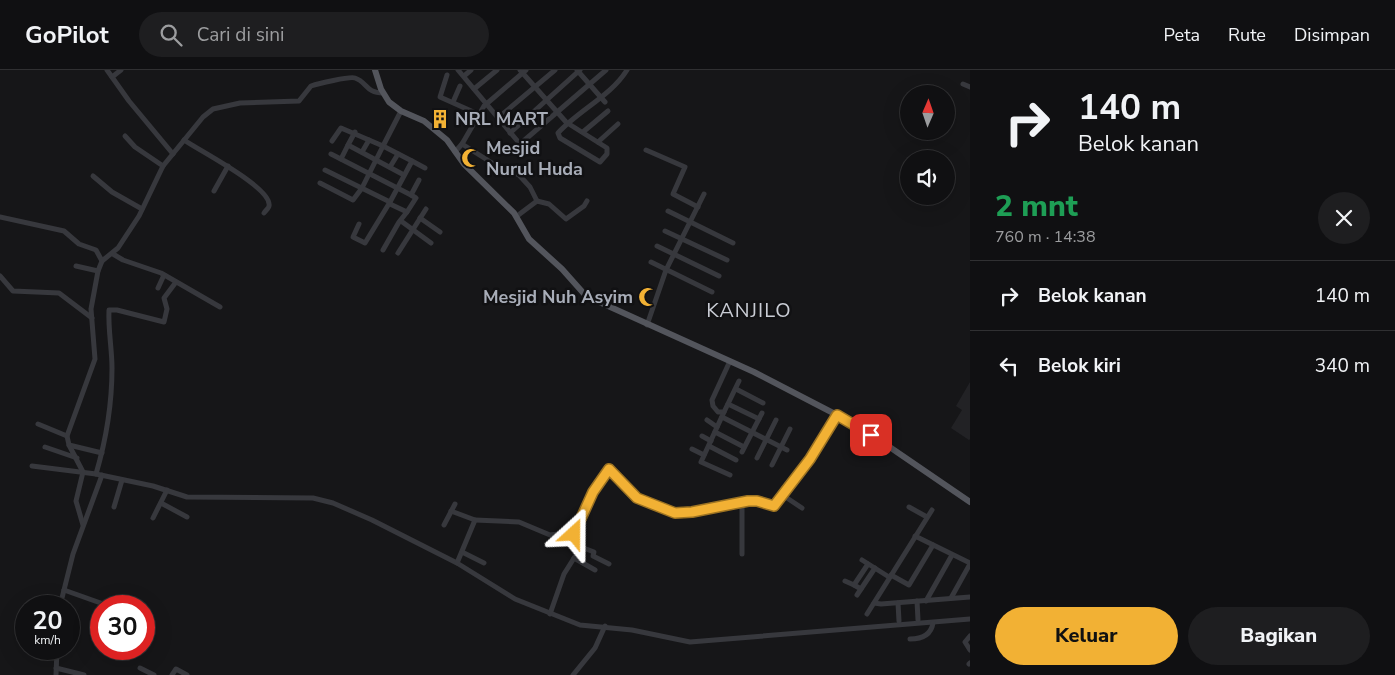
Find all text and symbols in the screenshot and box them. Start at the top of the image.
search box [139,12,489,57]
text: GoPilot [25,19,109,51]
icon: search [157,21,185,49]
text: Cari di sini [197,22,284,48]
text: Peta [1164,23,1200,47]
text: Rute [1228,23,1266,47]
text: Disimpan [1294,23,1370,47]
text: 140 m [1078,84,1181,131]
north arrow [900,85,955,140]
map controls [900,85,955,205]
icon: right [995,90,1060,155]
place label: NRL MART [455,107,549,131]
building icon: NRL MART [429,108,451,130]
text: Belok kanan [1078,129,1199,159]
place label: Mesjid Nurul Huda [486,136,583,181]
mosque icon: Mesjid Nurul Huda [460,147,482,169]
button: sound [900,150,955,205]
text: 2 mnt [995,186,1078,227]
button: close [1318,192,1370,244]
text: 760 m · 14:38 [995,226,1096,248]
icon: right [995,282,1023,310]
text: Belok kanan [1038,283,1147,309]
text: 140 m [1315,283,1370,309]
place label: Mesjid Nuh Asyim [483,285,633,309]
mosque icon: Mesjid Nuh Asyim [637,286,659,308]
district label: KANJILO [706,297,792,324]
icon: left [995,352,1023,380]
text: Belok kiri [1038,353,1121,379]
text: 340 m [1315,353,1370,379]
pin [850,414,892,456]
icon: arrive [857,421,885,449]
position arrow [547,507,599,559]
speed limit sign: 30 [90,595,155,660]
text: 20 [32,604,63,638]
button: Keluar [995,607,1178,665]
button: Bagikan [1188,607,1370,665]
text: km/h [34,632,61,648]

